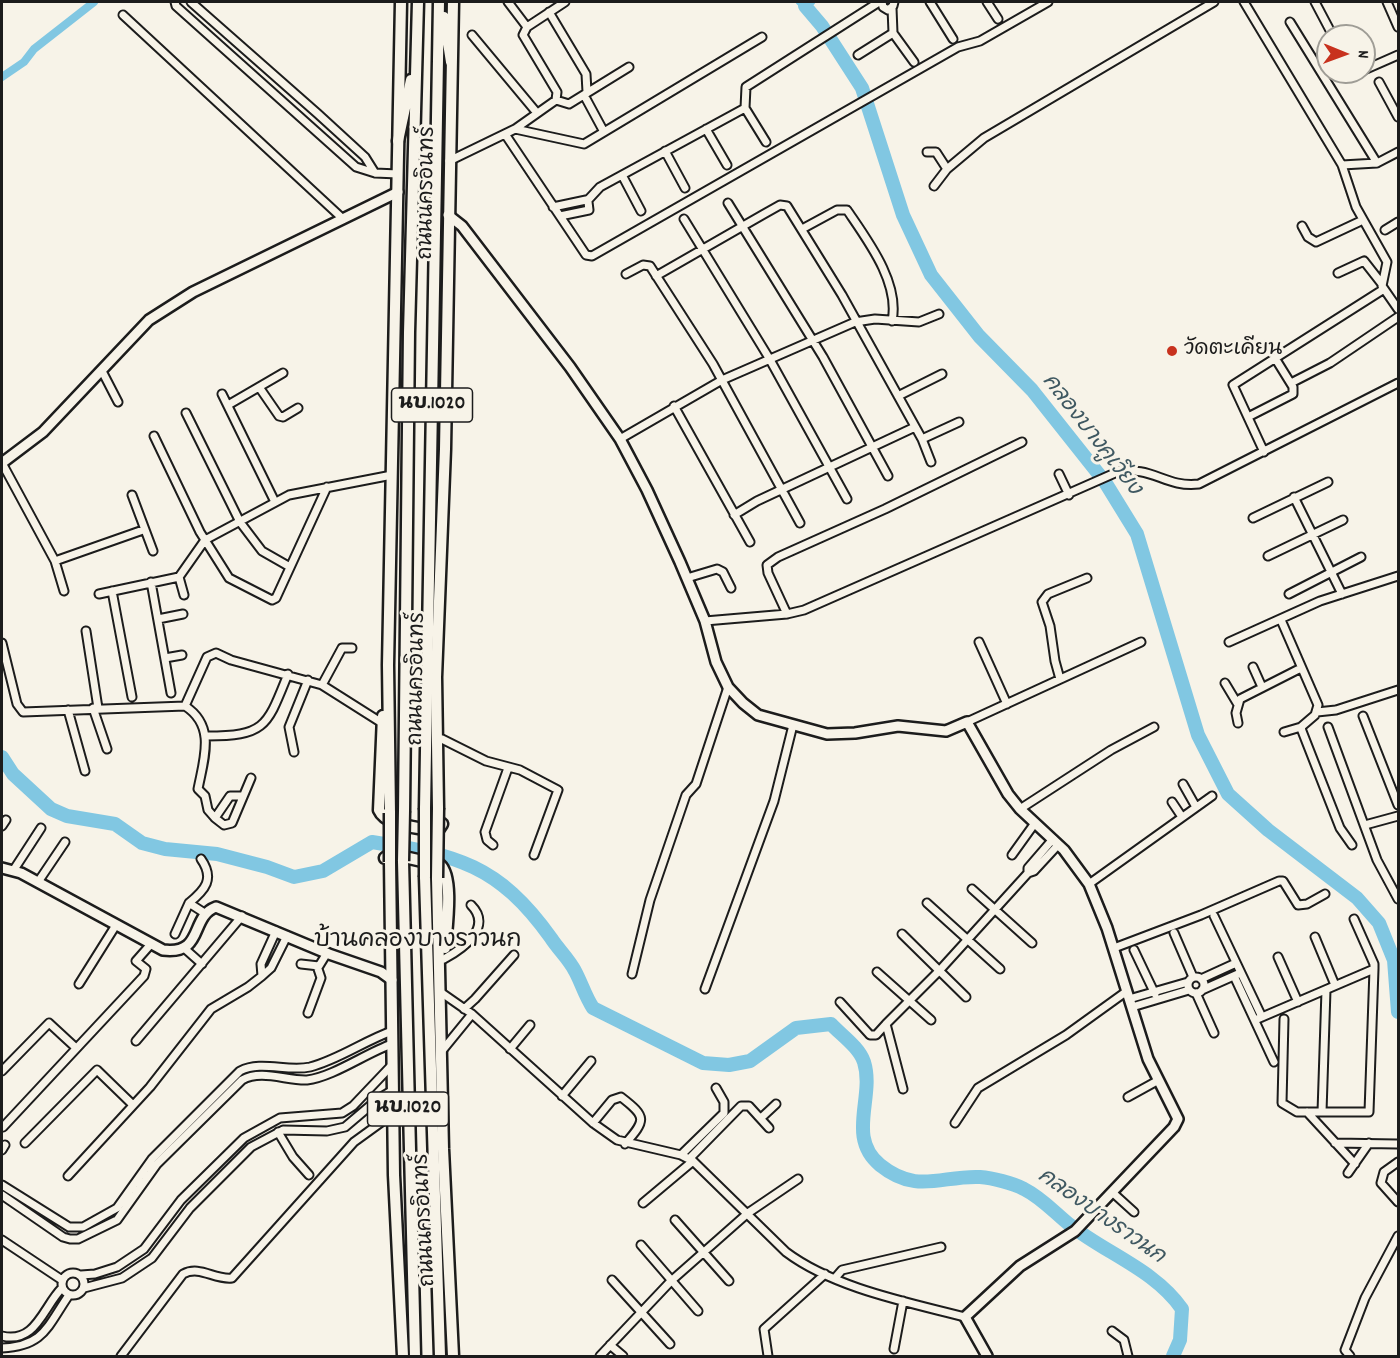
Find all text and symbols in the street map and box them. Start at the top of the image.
north arrow [1316,24,1376,84]
text: N [1351,50,1374,58]
street label: ถนนนครอินทร์ [415,126,443,260]
place label: วัดตะเคียน [1184,338,1282,364]
marker: วัดตะเคียน [1165,344,1179,358]
water label: คลองบางคูเวียง [1034,370,1146,502]
road number: นบ.1020 [392,388,472,422]
street label: ถนนนครอินทร์ [405,612,433,746]
district label: บ้านคลองบางราวนก [314,929,522,957]
road number: นบ.1020 [368,1092,448,1126]
street label: ถนนนครอินทร์ [411,1153,443,1287]
water label: คลองบางราวนก [1031,1164,1169,1272]

